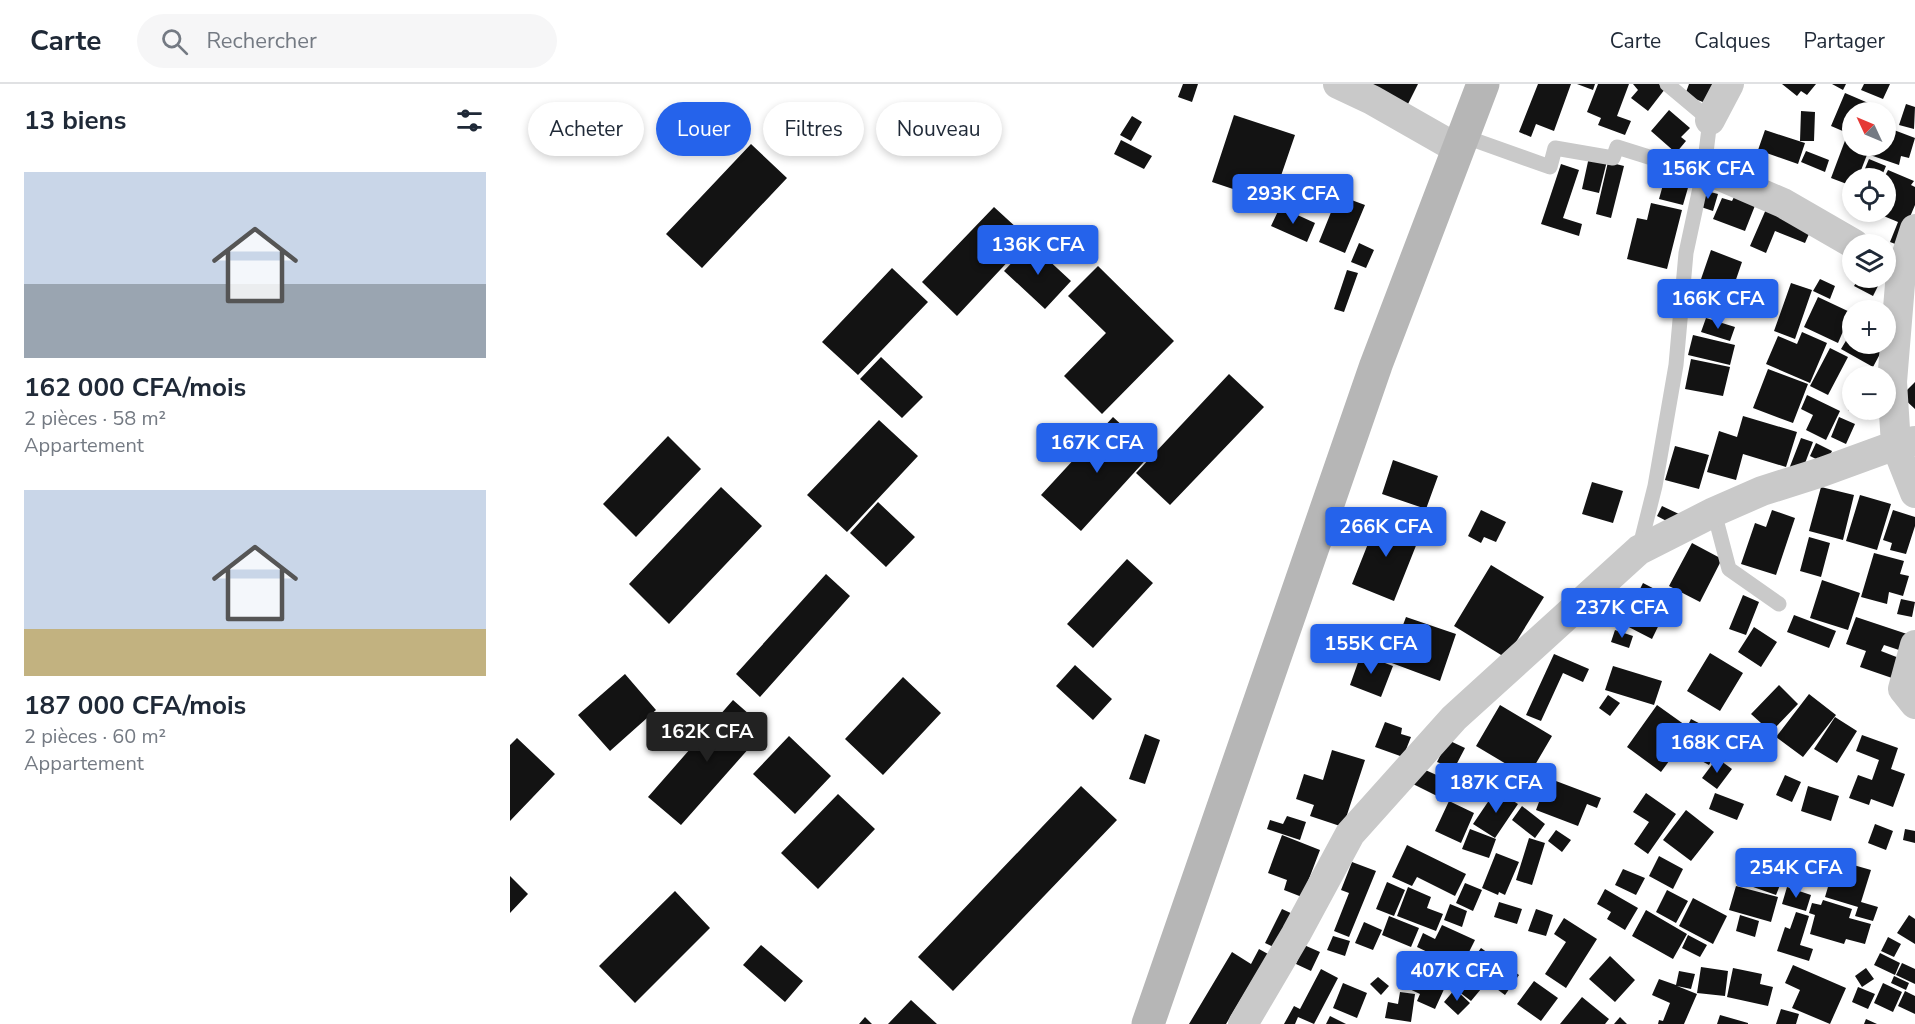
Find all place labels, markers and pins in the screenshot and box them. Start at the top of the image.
pin: 156K CFA [1646,149,1770,200]
pin: 293K CFA [1231,174,1355,225]
pin: 136K CFA [976,225,1100,276]
pin: 166K CFA [1656,279,1780,330]
pin: 167K CFA [1035,423,1159,474]
pin: 266K CFA [1324,507,1448,558]
pin: 237K CFA [1560,588,1684,639]
pin: 155K CFA [1309,624,1433,675]
pin: 162K CFA [645,712,769,763]
pin: 168K CFA [1655,723,1779,774]
pin: 187K CFA [1434,763,1558,814]
pin: 254K CFA [1734,848,1858,899]
pin: 407K CFA [1395,951,1519,1002]

